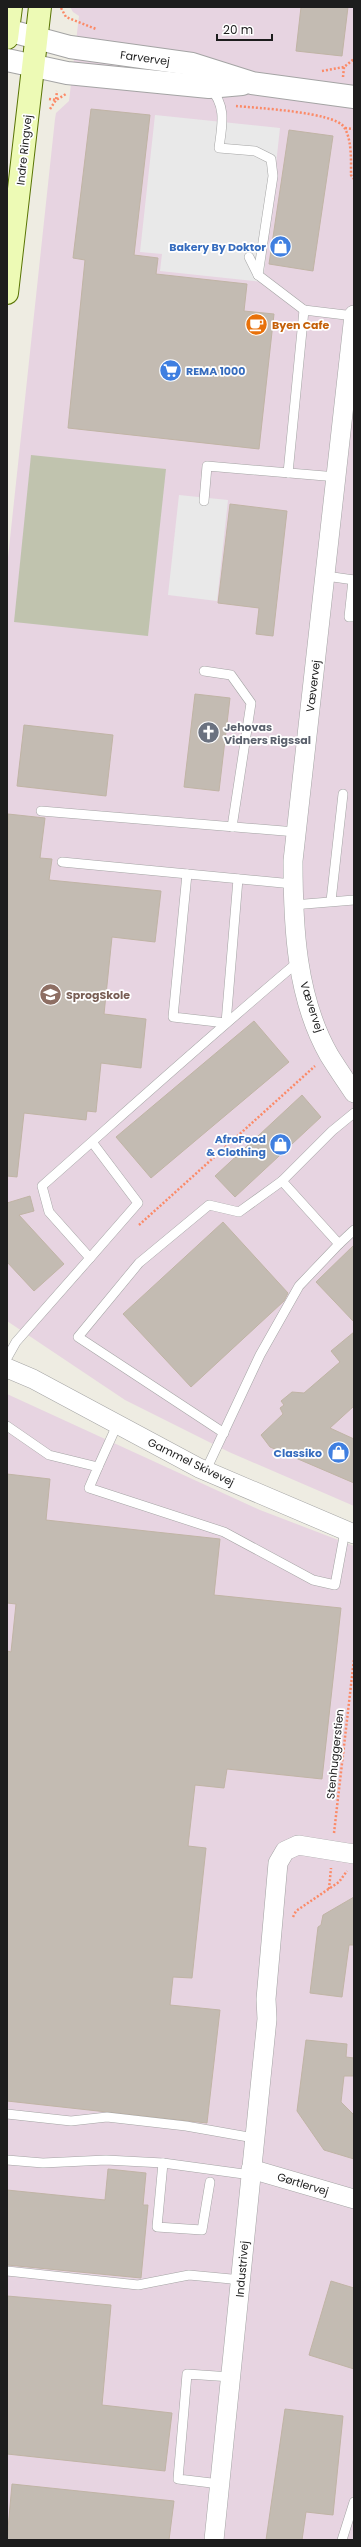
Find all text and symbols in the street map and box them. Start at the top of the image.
scale bar [217,16,272,42]
text: 20 m [223,21,253,38]
street label: Farvervej [119,47,171,69]
street label: Indre Ringvej [12,114,36,186]
shop icon: Bakery By Doktor [268,234,294,260]
place label: Bakery By Doktor [169,239,266,255]
cafe icon: Byen Cafe [243,312,269,338]
place label: Byen Cafe [272,317,330,333]
supermarket icon: REMA 1000 [158,358,184,384]
place label: REMA 1000 [186,363,245,379]
street label: Vævervej [302,659,324,713]
place label: Jehovas Vidners Rigssal [224,719,311,748]
church icon: Jehovas Vidners Rigssal [195,720,221,746]
street label: Vævervej [296,980,328,1035]
school or university icon: SprogSkole [37,982,63,1008]
place label: SprogSkole [66,987,130,1003]
place label: AfroFood & Clothing [206,1131,266,1160]
shop icon: AfroFood & Clothing [268,1132,294,1158]
street label: Gammel Skivevej [145,1434,237,1490]
shop icon: Classiko [325,1440,351,1466]
place label: Classiko [274,1445,322,1461]
street label: Stenhuggerstien [322,1708,348,1800]
street label: Gørtlervej [275,2169,331,2199]
street label: Industrivej [232,2240,252,2298]

